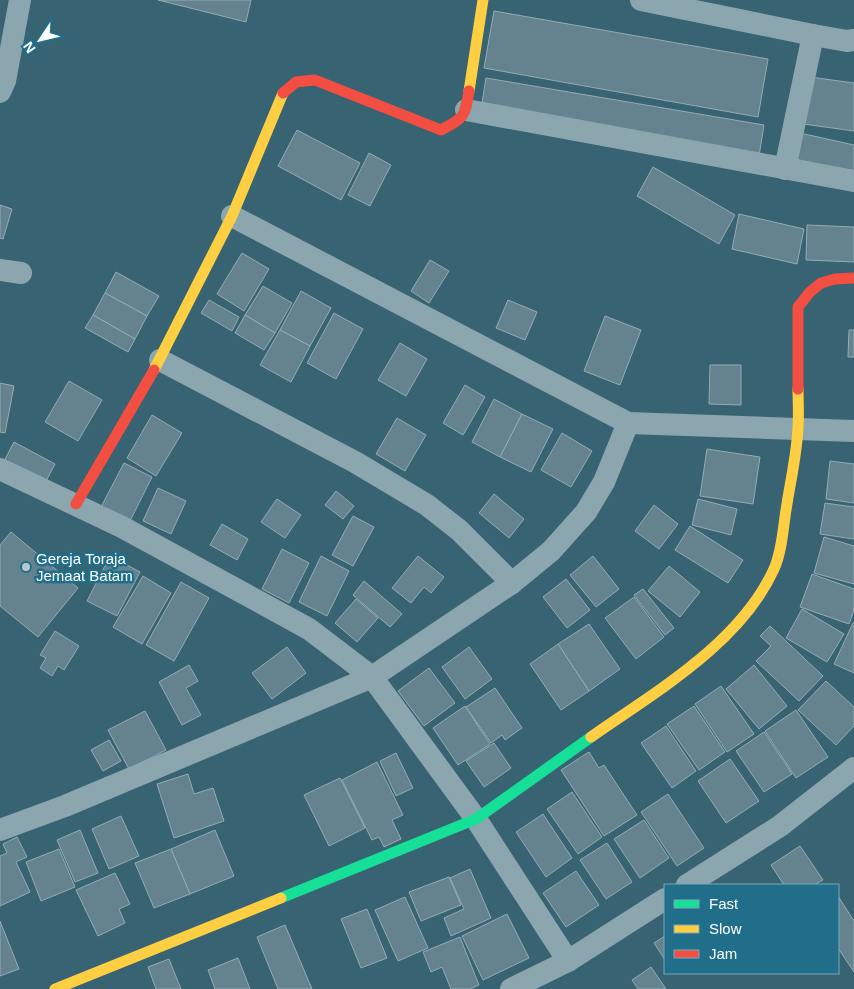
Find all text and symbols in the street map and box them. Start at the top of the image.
north arrow [15,15,65,65]
text: N [20,39,39,56]
place label: Gereja Toraja Jemaat Batam [36,550,133,584]
marker: Gereja Toraja Jemaat Batam [20,561,32,573]
legend [664,884,839,974]
text: Fast [709,895,739,912]
text: Slow [709,920,742,937]
text: Jam [709,945,737,962]

